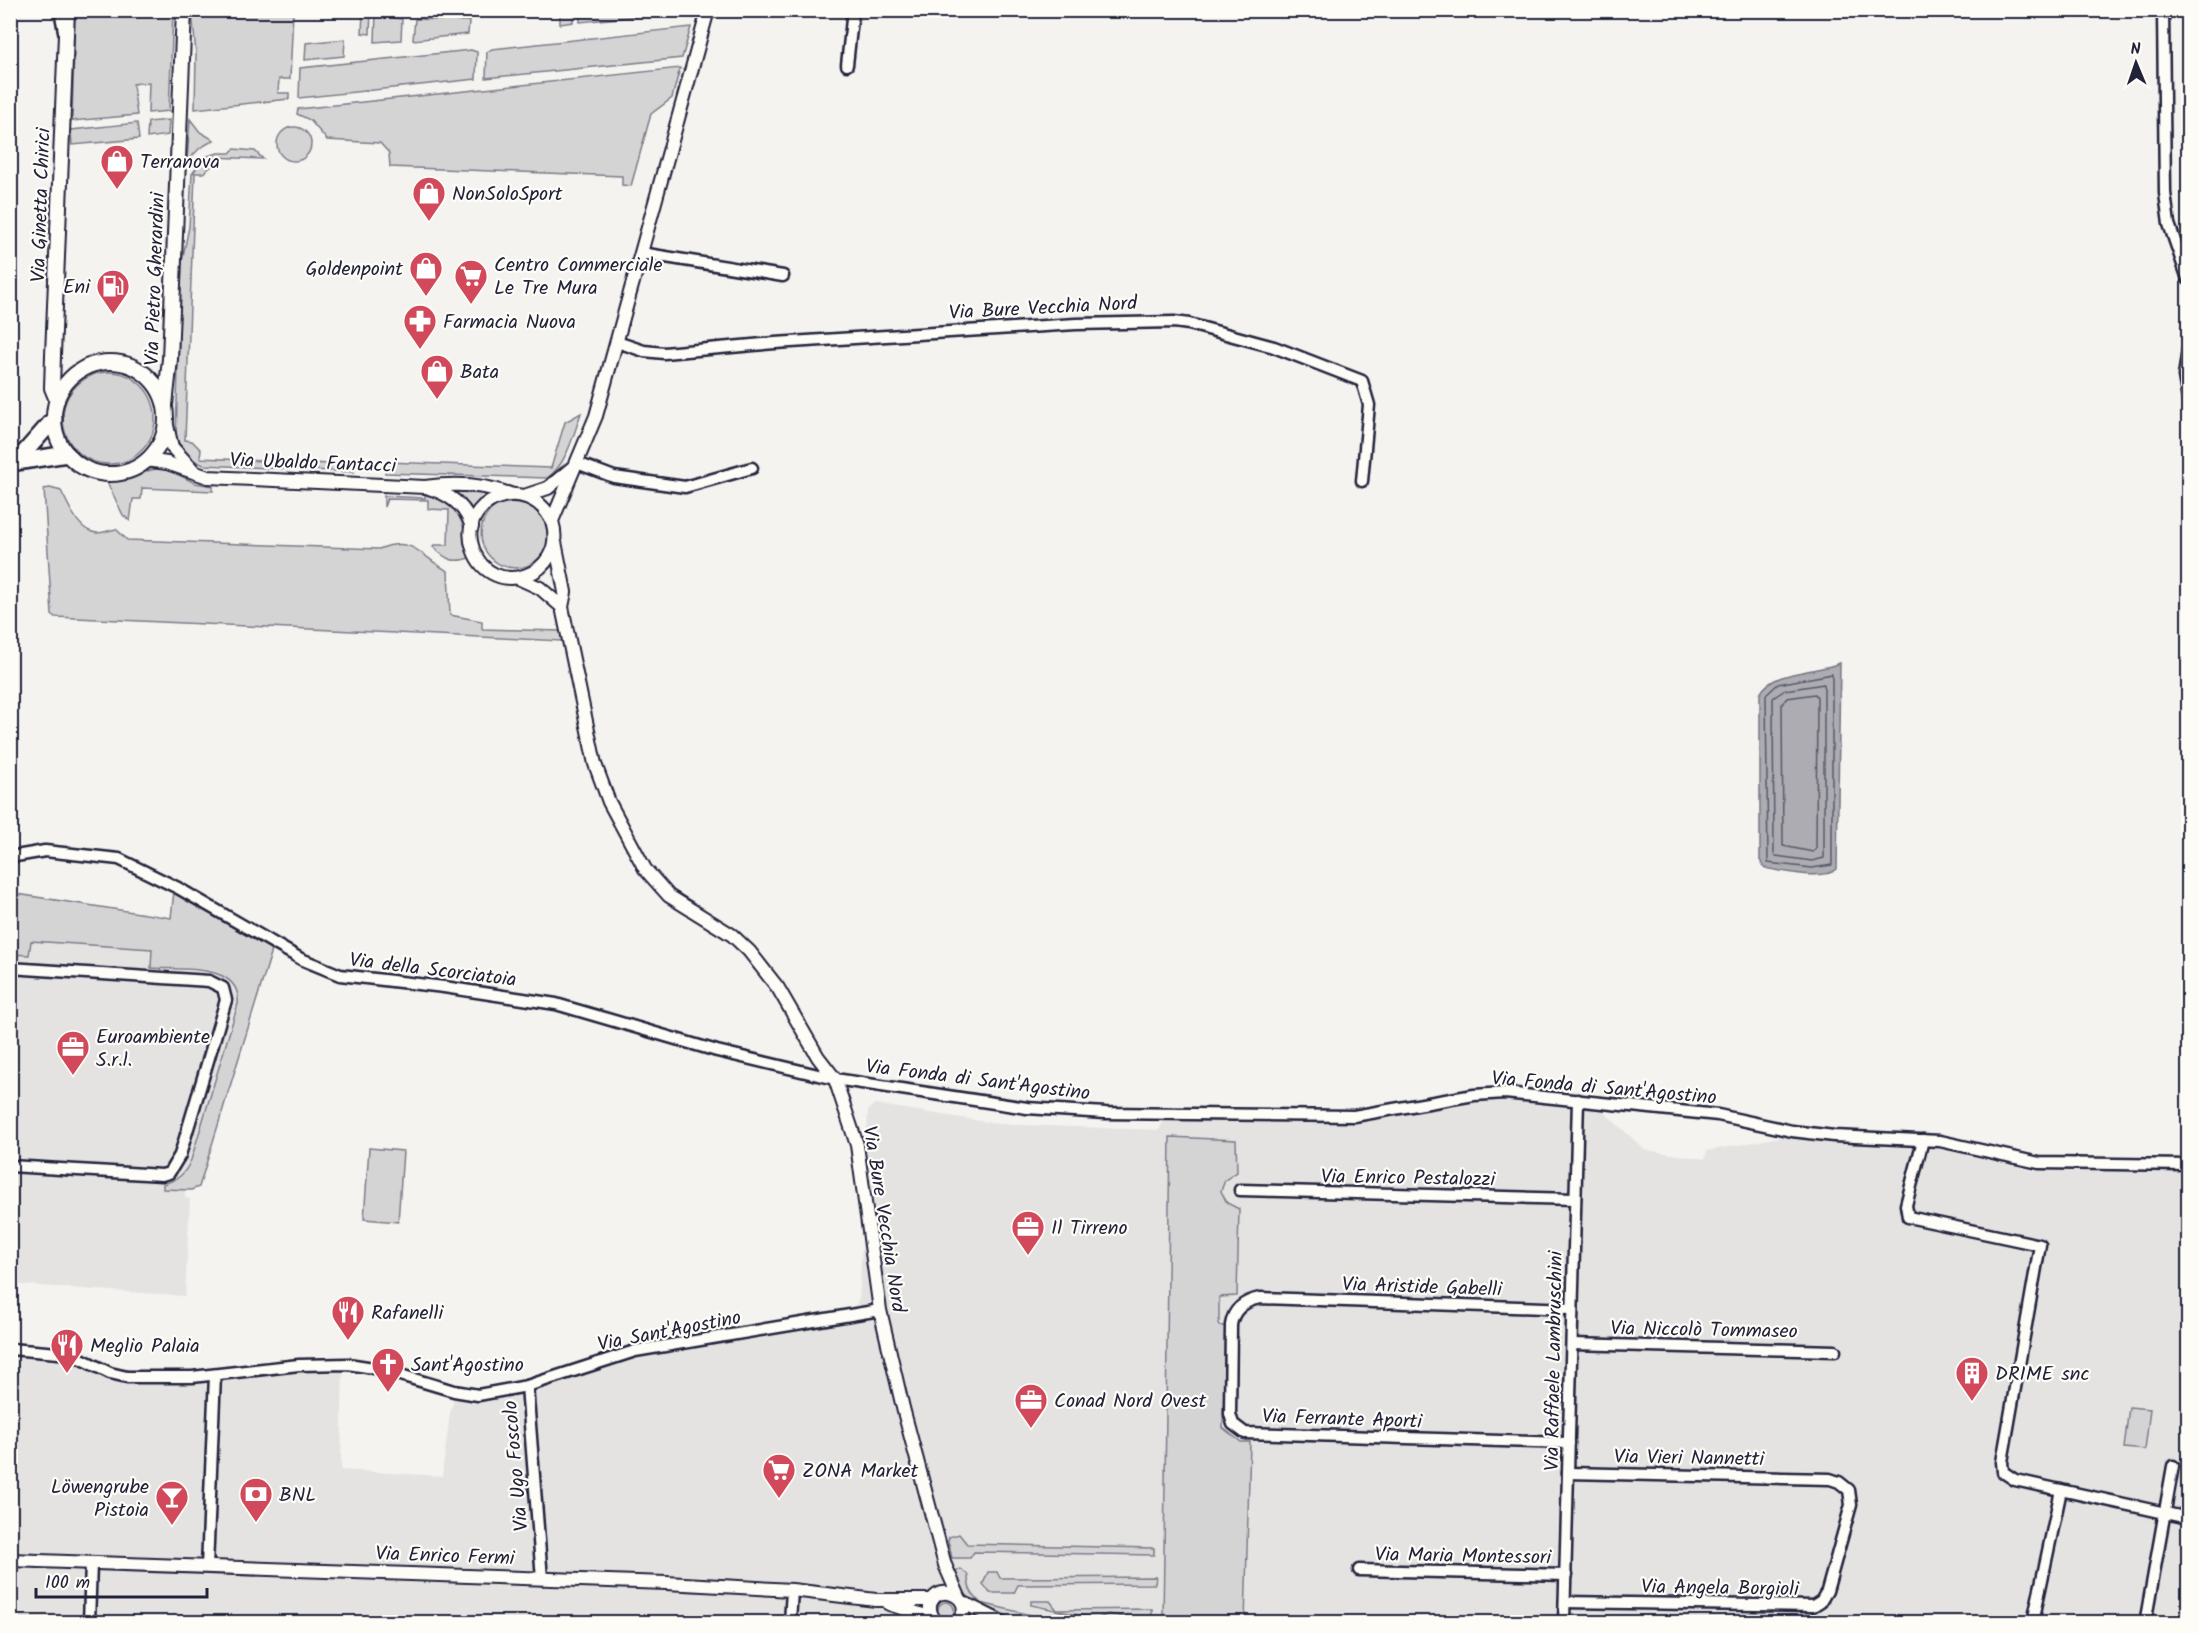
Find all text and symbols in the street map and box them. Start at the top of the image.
north arrow [2106,33,2166,93]
text: N [2130,37,2141,62]
street label: Via Ginetta Chirici [23,126,61,283]
shop icon: Terranova [99,143,135,190]
place label: Terranova [140,147,220,179]
shop icon: NonSoloSport [411,175,447,222]
place label: NonSoloSport [452,179,563,211]
street label: Via Pietro Gherardini [137,191,175,366]
shop icon: Goldenpoint [408,250,444,297]
place label: Centro Commerciale Le Tre Mura [494,250,663,305]
place label: Goldenpoint [305,254,403,286]
supermarket icon: Centro Commerciale Le Tre Mura [453,258,489,305]
fuel station icon: Eni [95,268,131,315]
place label: Eni [63,272,91,304]
street label: Via Bure Vecchia Nord [948,288,1139,330]
pharmacy icon: Farmacia Nuova [402,303,438,350]
place label: Farmacia Nuova [443,307,576,339]
shop icon: Bata [419,353,455,400]
place label: Bata [460,357,499,389]
street label: Via Ubaldo Fantacci [229,445,398,483]
street label: Via della Scorciatoia [347,945,518,997]
place label: Euroambiente S.r.l. [96,1022,210,1077]
office icon: Euroambiente S.r.l. [55,1029,91,1076]
street label: Via Fonda di Sant'Agostino [864,1051,1092,1111]
street label: Via Fonda di Sant'Agostino [1490,1063,1718,1115]
street label: Via Bure Vecchia Nord [852,1124,914,1316]
street label: Via Enrico Pestalozzi [1321,1161,1497,1197]
office icon: Il Tirreno [1010,1209,1046,1256]
place label: Il Tirreno [1051,1213,1128,1245]
street label: Via Raffaele Lambruschini [1537,1249,1573,1472]
street label: Via Aristide Gabelli [1341,1269,1504,1307]
restaurant icon: Rafanelli [330,1294,366,1341]
place label: Rafanelli [371,1298,444,1330]
street label: Via Sant'Agostino [595,1302,744,1362]
street label: Via Niccolò Tommaseo [1610,1313,1798,1349]
restaurant icon: Meglio Palaia [49,1327,85,1374]
place label: Meglio Palaia [90,1331,200,1363]
church icon: Sant'Agostino [370,1346,406,1393]
place label: Sant'Agostino [411,1350,524,1382]
building icon: DRIME snc [1954,1355,1990,1402]
place label: DRIME snc [1995,1359,2089,1391]
office icon: Conad Nord Ovest [1013,1382,1049,1429]
place label: Conad Nord Ovest [1054,1386,1207,1418]
street label: Via Ugo Foscolo [495,1399,539,1533]
street label: Via Ferrante Aporti [1261,1401,1424,1439]
street label: Via Vieri Nannetti [1614,1442,1766,1476]
supermarket icon: ZONA Market [761,1452,797,1499]
place label: ZONA Market [802,1456,919,1488]
place label: Löwengrube Pistoia [51,1472,149,1527]
bank icon: BNL [238,1476,274,1523]
bar icon: Löwengrube Pistoia [154,1479,190,1526]
place label: BNL [279,1480,316,1512]
street label: Via Enrico Fermi [375,1539,516,1575]
street label: Via Maria Montessori [1374,1539,1553,1575]
scale bar [36,1561,207,1599]
text: 100 m [45,1569,90,1598]
street label: Via Angela Borgioli [1641,1572,1800,1606]

